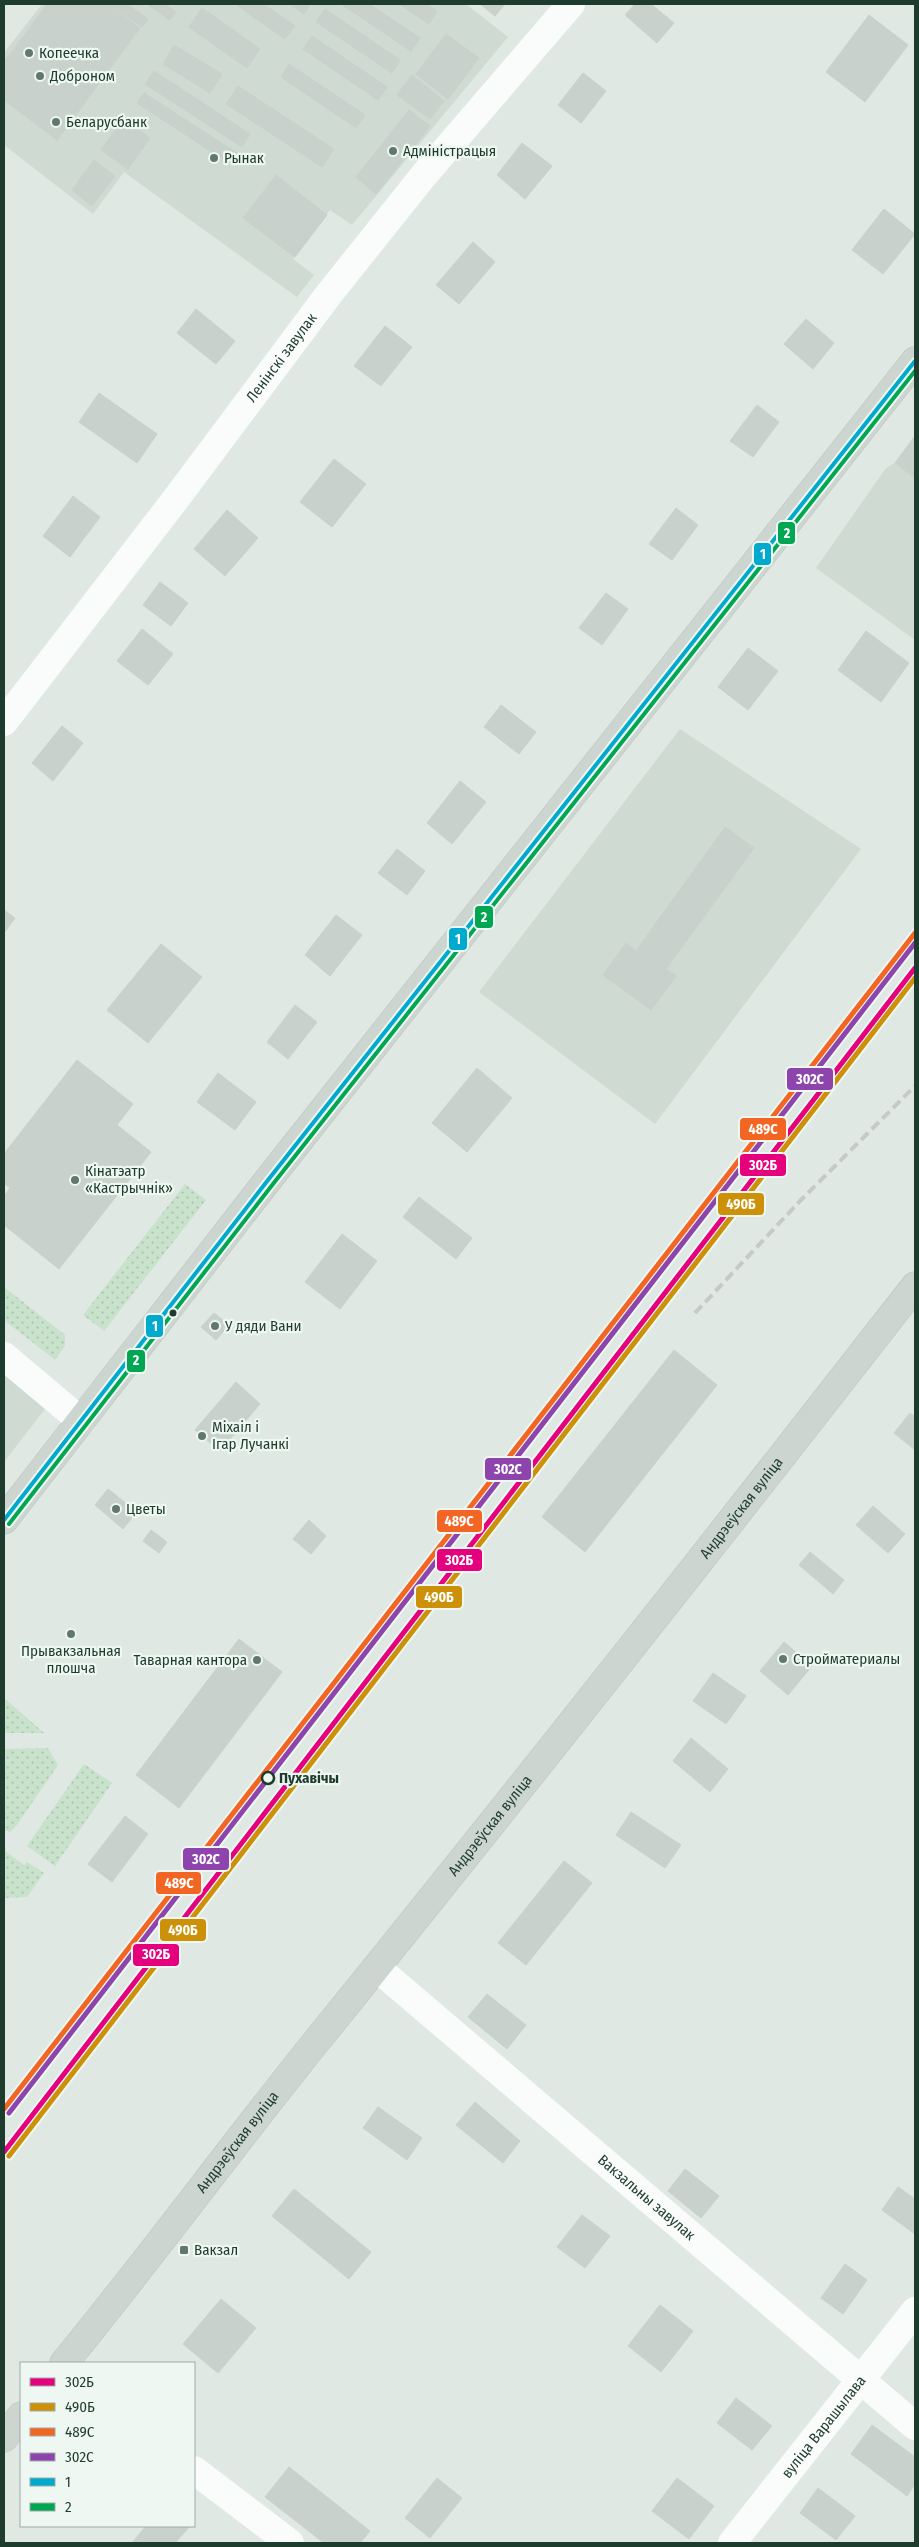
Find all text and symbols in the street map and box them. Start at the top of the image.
place label: Копеечка [39,44,99,62]
marker: Копеечка [23,47,35,59]
place label: Доброном [49,67,115,85]
marker: Доброном [34,70,46,82]
place label: Беларусбанк [66,113,147,131]
marker: Беларусбанк [50,116,62,128]
place label: Адміністрацыя [403,142,496,160]
marker: Адміністрацыя [387,145,399,157]
place label: Рынак [224,149,264,167]
marker: Рынак [208,152,220,164]
street label: Ленінскі завулак [242,309,321,406]
line badge: 2 [777,521,796,545]
text: 2 [783,525,791,542]
line badge: 1 [753,542,772,566]
text: 1 [760,546,766,563]
line badge: 2 [474,905,494,929]
text: 2 [480,909,488,926]
line badge: 1 [448,927,468,951]
text: 1 [455,931,461,948]
line badge: 302С [786,1067,834,1091]
text: 302С [795,1071,825,1088]
line badge: 489С [739,1117,787,1141]
text: 489С [748,1121,778,1138]
line badge: 302Б [739,1153,787,1177]
text: 302Б [748,1157,778,1174]
place label: Кінатэатр «Кастрычнік» [85,1162,173,1197]
marker: Кінатэатр «Кастрычнік» [69,1174,81,1186]
line badge: 490Б [717,1192,765,1216]
text: 490Б [726,1196,756,1213]
unlabelled marker [168,1308,178,1318]
line badge: 1 [145,1314,164,1338]
place label: У дяди Вани [224,1317,302,1335]
text: 1 [152,1318,158,1335]
marker: У дяди Вани [209,1320,221,1332]
line badge: 2 [126,1349,146,1373]
text: 2 [132,1352,140,1369]
place label: Міхаіл і Ігар Лучанкі [212,1418,289,1453]
marker: Міхаіл і Ігар Лучанкі [196,1430,208,1442]
street label: Андрэеўская вуліца [696,1454,787,1562]
line badge: 302С [484,1457,532,1481]
text: 302С [493,1461,523,1478]
place label: Цветы [126,1500,166,1518]
marker: Цветы [110,1503,122,1515]
line badge: 489С [436,1509,483,1533]
text: 489С [444,1513,474,1530]
line badge: 302Б [436,1548,483,1572]
text: 302Б [444,1552,474,1569]
line badge: 490Б [415,1585,463,1609]
text: 490Б [424,1589,454,1606]
marker: Прывакзальная плошча [65,1628,77,1640]
place label: Прывакзальная плошча [21,1642,121,1677]
place label: Стройматериалы [793,1650,900,1668]
place label: Таварная кантора [133,1651,247,1669]
marker: Стройматериалы [777,1653,789,1665]
marker: Таварная кантора [251,1654,263,1666]
place label: Пухавічы [279,1769,339,1787]
marker: Пухавічы [261,1771,275,1785]
street label: Андрэеўская вуліца [444,1771,536,1879]
line badge: 302С [182,1847,230,1871]
text: 302С [191,1851,221,1868]
line badge: 489С [155,1871,202,1895]
text: 489С [164,1875,194,1892]
line badge: 490Б [159,1918,207,1942]
text: 490Б [168,1922,198,1939]
line badge: 302Б [132,1943,180,1967]
text: 302Б [141,1946,171,1963]
street label: Андрэеўская вуліца [192,2087,282,2196]
street label: Вакзальны завулак [594,2151,699,2244]
place label: Вакзал [194,2241,238,2259]
marker: Вакзал [178,2244,190,2256]
legend [20,2362,195,2527]
street label: вуліца Варашылава [778,2372,870,2482]
text: 302Б [65,2373,94,2391]
text: 490Б [65,2398,95,2416]
text: 489С [65,2423,95,2441]
text: 302С [65,2448,94,2466]
text: 1 [65,2473,71,2491]
text: 2 [65,2498,72,2516]

